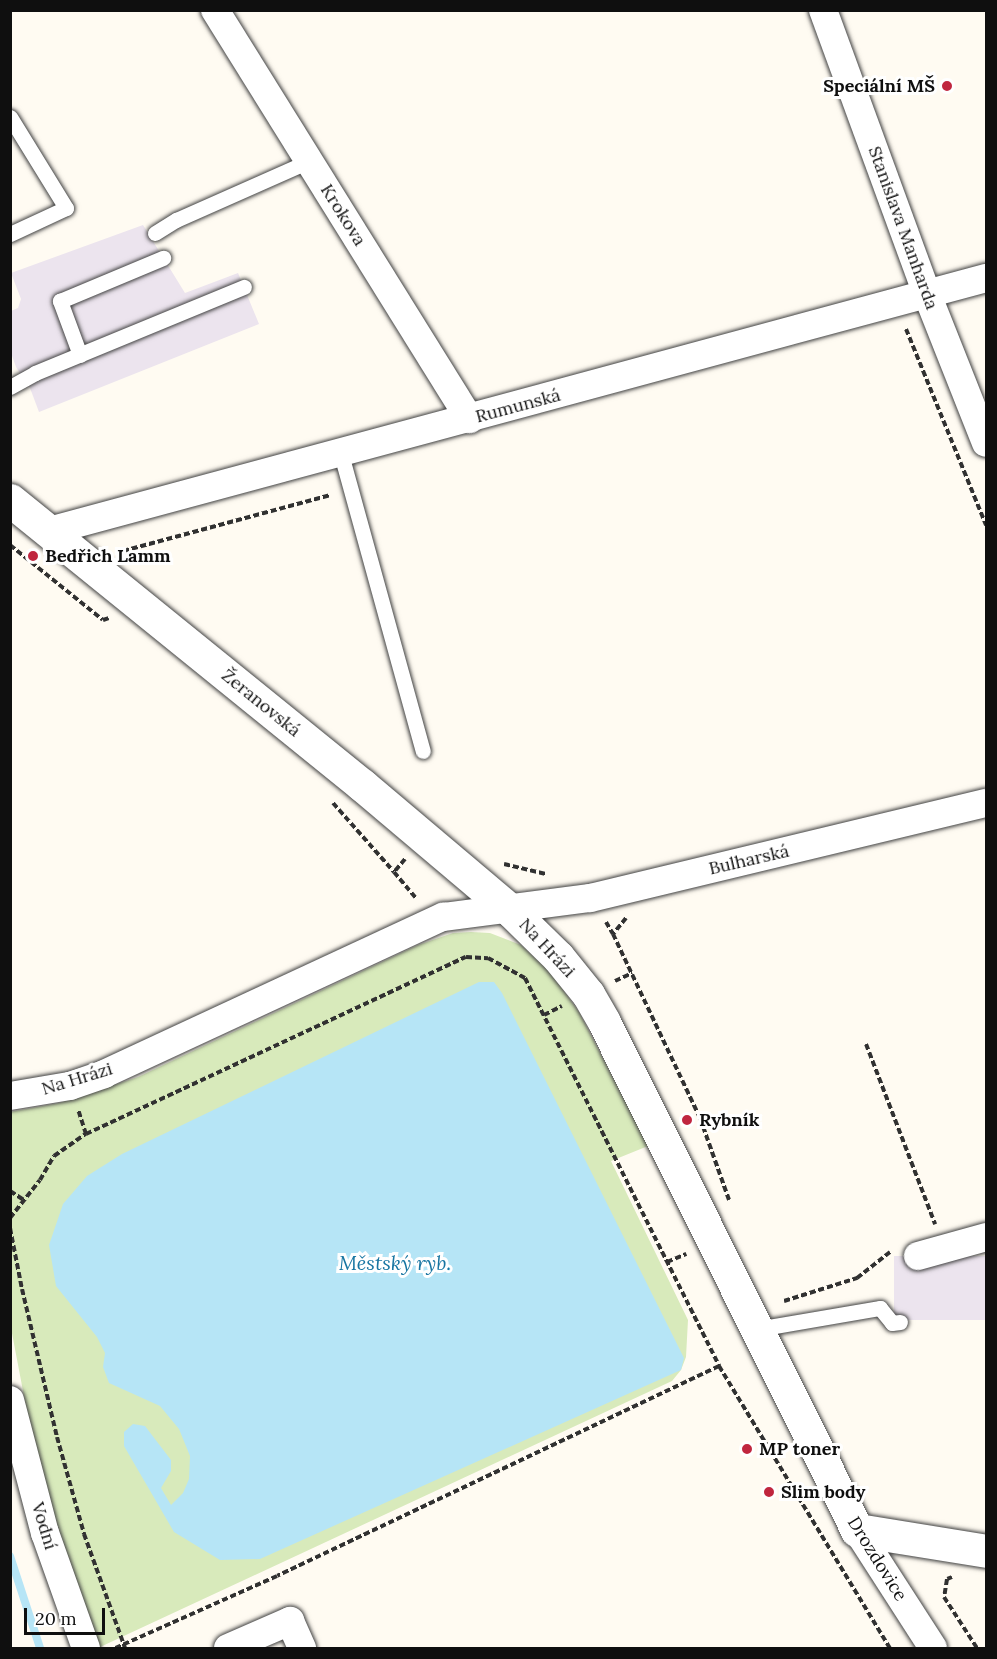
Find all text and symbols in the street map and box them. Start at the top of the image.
place label: Speciální MŠ [823,75,935,97]
marker: Speciální MŠ [940,79,954,93]
street label: Stanislava Manharda [863,143,943,313]
street label: Krokova [316,180,370,250]
street label: Rumunská [473,384,563,428]
place label: Bedřich Lamm [45,545,170,567]
marker: Bedřich Lamm [26,549,40,563]
street label: Žeranovská [217,665,305,741]
street label: Bulharská [707,840,791,880]
street label: Na Hrázi [514,914,580,982]
street label: Na Hrázi [39,1058,115,1100]
place label: Rybník [699,1109,759,1131]
marker: Rybník [680,1113,694,1127]
water label: Městský ryb. [339,1250,451,1274]
place label: MP toner [759,1438,840,1460]
marker: MP toner [740,1442,754,1456]
place label: Slim body [781,1481,865,1503]
marker: Slim body [762,1485,776,1499]
street label: Vodní [27,1500,61,1552]
street label: Drozdovice [843,1513,911,1605]
scale bar [27,1596,108,1634]
text: 20 m [35,1607,77,1630]

